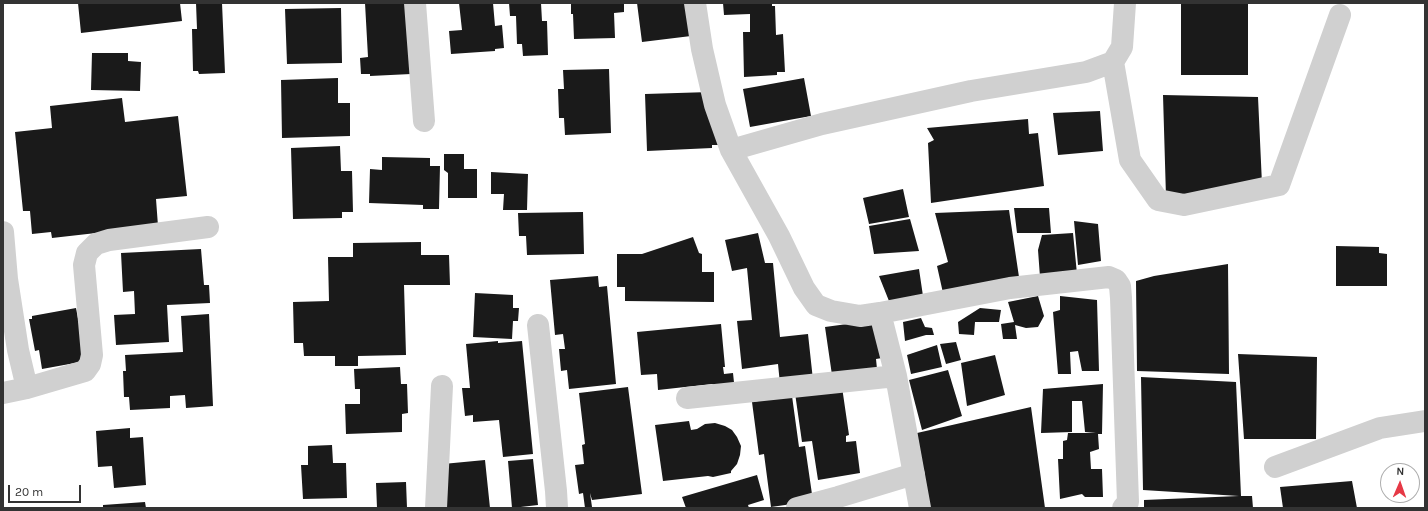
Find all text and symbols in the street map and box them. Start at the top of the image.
north arrow [1380,463,1420,503]
text: N [1396,465,1405,478]
scale bar [10,477,83,503]
text: 20 m [15,485,43,499]

